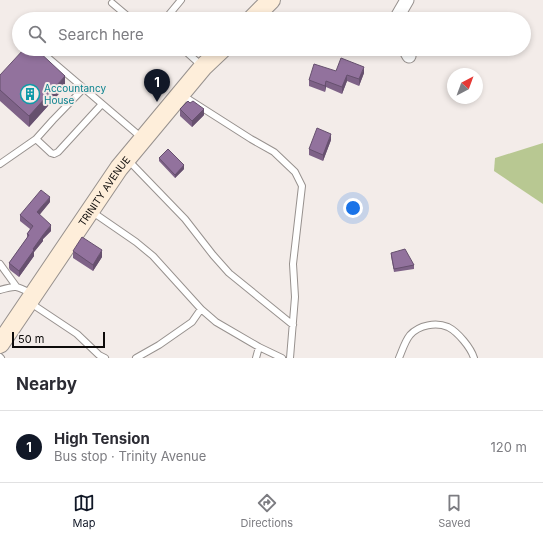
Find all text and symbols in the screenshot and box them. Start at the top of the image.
search box [12,12,531,56]
icon: search [26,23,48,45]
text: Search here [58,25,144,44]
north arrow [447,68,483,104]
pin: 1 [144,69,170,102]
place label: Accountancy House [44,82,107,106]
building icon: Accountancy House [19,83,41,105]
street label: TRINITY AVENUE [76,154,132,228]
your location [343,198,363,218]
scale bar [12,330,105,349]
text: 50 m [18,332,44,346]
text: Nearby [16,374,77,394]
text: High Tension [54,429,150,448]
text: 1 [26,439,32,455]
text: 120 m [491,439,527,455]
text: Bus stop · Trinity Avenue [54,448,206,464]
tab: Map [73,492,95,530]
tab: Directions [241,492,293,530]
tab: Saved [438,492,470,530]

